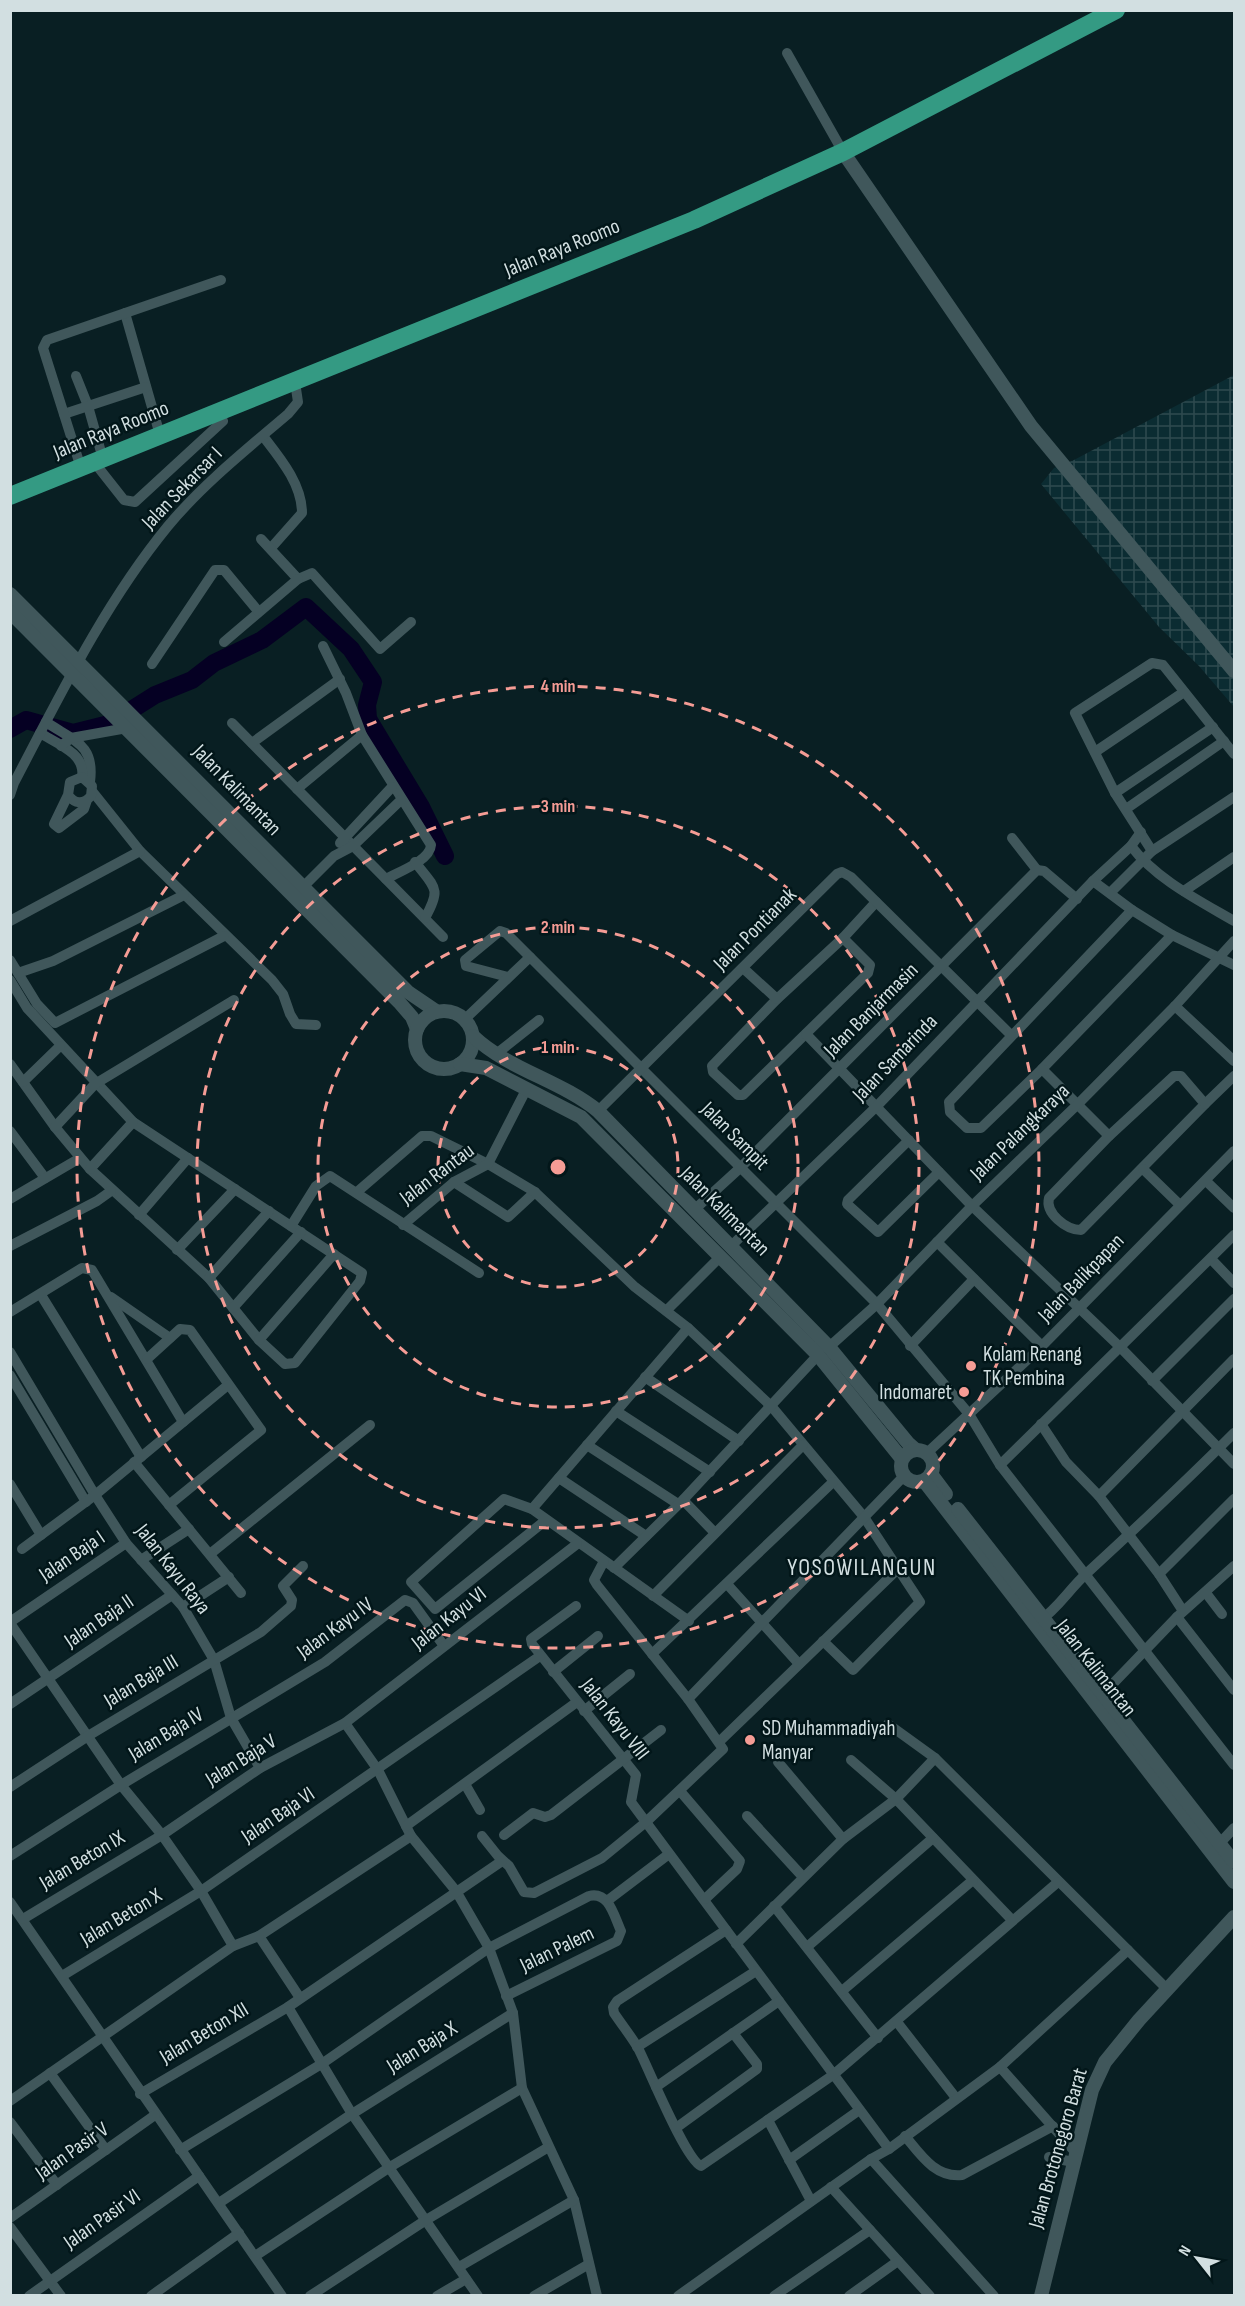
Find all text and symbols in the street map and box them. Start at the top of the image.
street label: Jalan Raya Roomo [500,213,623,283]
street label: Jalan Raya Roomo [49,395,172,465]
street label: Jalan Sekarsar I [136,442,227,535]
text: 4 min [541,676,575,697]
street label: Jalan Kalimantan [187,739,286,841]
text: 3 min [541,796,575,817]
street label: Jalan Pontianak [708,882,802,976]
text: 2 min [541,917,575,938]
street label: Jalan Banjarmasin [818,958,923,1063]
street label: Jalan Samarinda [847,1009,943,1107]
text: 1 min [541,1037,575,1058]
street label: Jalan Palangkaraya [964,1078,1075,1186]
street label: Jalan Sampit [695,1096,774,1175]
street label: Jalan Rantau [394,1138,479,1211]
centre of rings [548,1157,568,1177]
street label: Jalan Kalimantan [674,1160,775,1261]
street label: Jalan Balikpapan [1032,1229,1129,1328]
place label: Kolam Renang TK Pembina [983,1342,1082,1391]
marker: Kolam Renang TK Pembina [964,1359,978,1373]
place label: Indomaret [879,1380,952,1405]
marker: Indomaret [957,1385,971,1399]
street label: Jalan Kayu Raya [129,1518,216,1619]
street label: Jalan Baja I [34,1525,110,1588]
district label: YOSOWILANGUN [787,1553,937,1582]
street label: Jalan Kayu VI [406,1581,491,1656]
street label: Jalan Baja II [59,1589,138,1654]
street label: Jalan Kayu IV [291,1592,378,1665]
street label: Jalan Kalimantan [1050,1614,1142,1722]
street label: Jalan Baja III [99,1649,183,1713]
street label: Jalan Kayu VIII [575,1673,655,1765]
street label: Jalan Baja IV [123,1702,209,1767]
place label: SD Muhammadiyah Manyar [762,1716,896,1765]
street label: Jalan Baja V [200,1728,282,1792]
marker: SD Muhammadiyah Manyar [743,1733,757,1747]
street label: Jalan Baja VI [236,1781,319,1849]
street label: Jalan Beton IX [34,1825,129,1896]
street label: Jalan Beton X [75,1883,166,1952]
street label: Jalan Palem [515,1920,598,1978]
street label: Jalan Beton XII [154,1997,253,2070]
street label: Jalan Baja X [381,2016,462,2079]
street label: Jalan Brotonegoro Barat [1023,2065,1093,2232]
street label: Jalan Pasir V [30,2116,114,2186]
street label: Jalan Pasir VI [58,2184,145,2255]
north arrow [1167,2228,1227,2288]
text: N [1175,2242,1196,2260]

